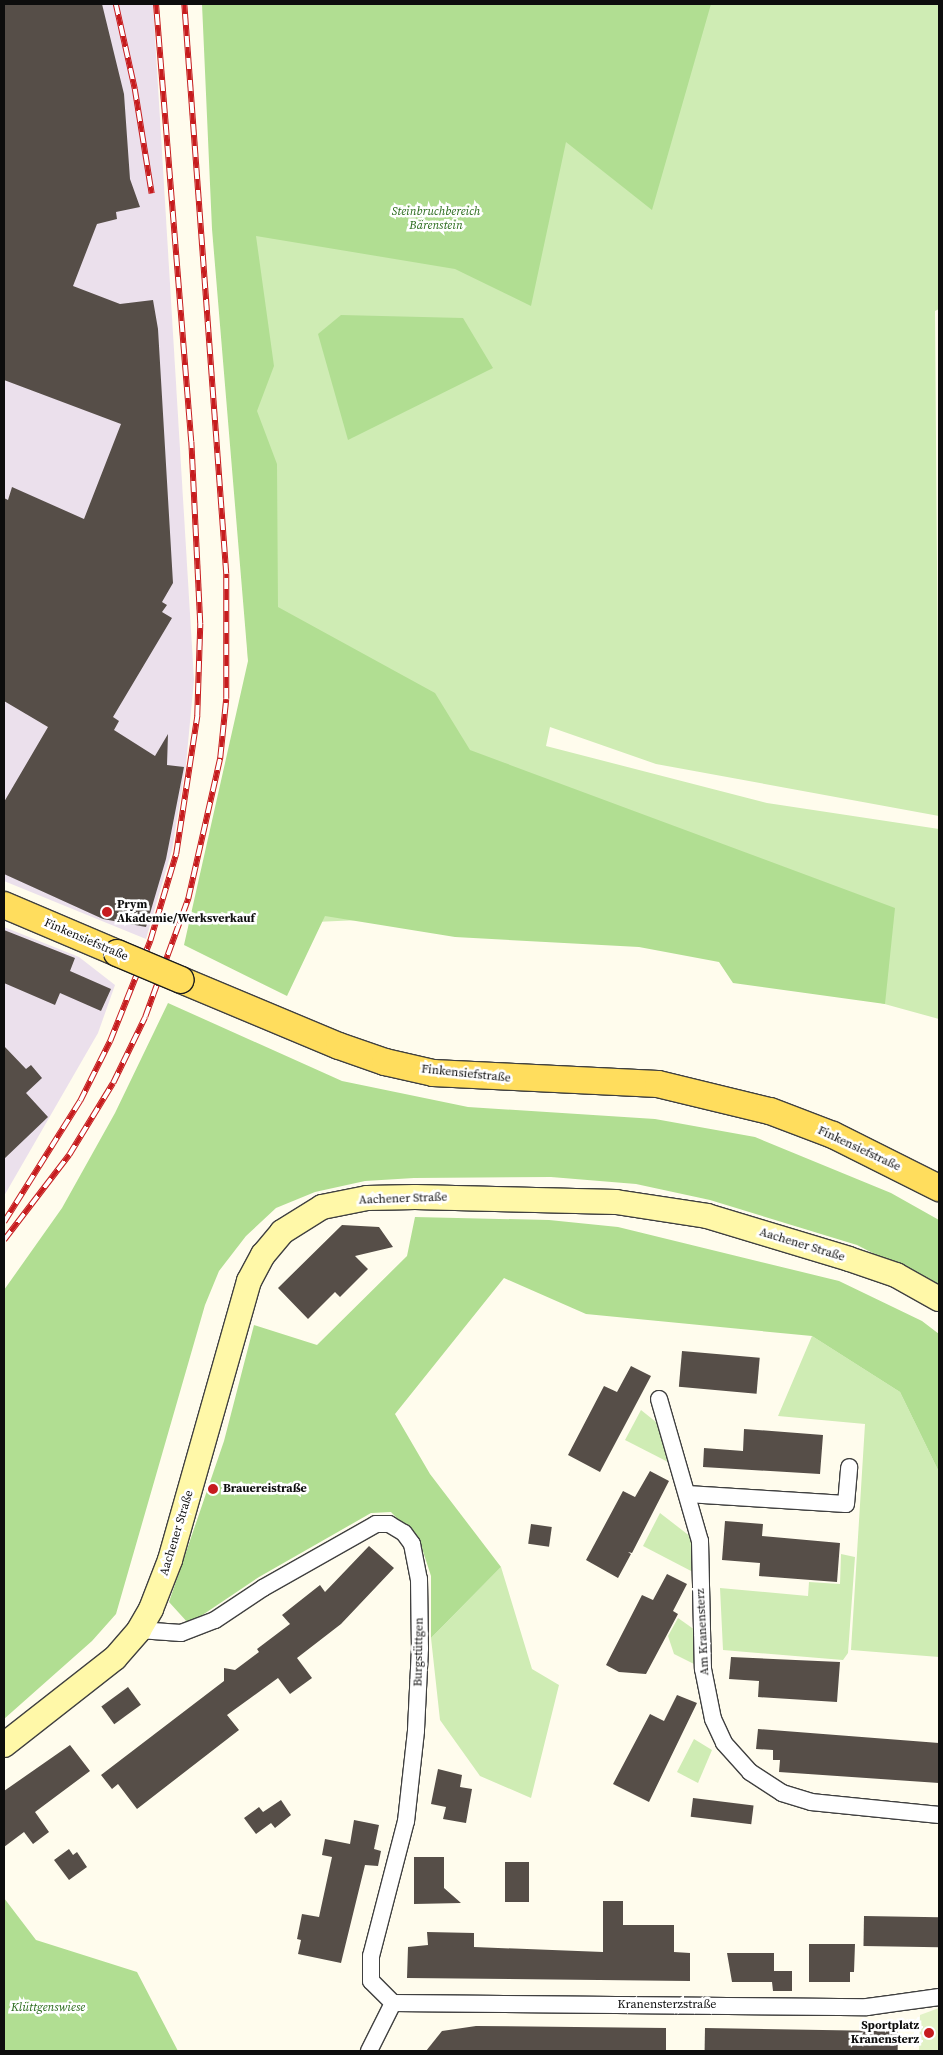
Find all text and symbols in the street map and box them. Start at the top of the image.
park label: Steinbruchbereich Bärenstein [392,205,480,233]
place label: Prym Akademie/Werksverkauf [117,898,255,926]
marker: Prym Akademie/Werksverkauf [101,906,113,918]
street label: Finkensiefstraße [42,916,130,964]
street label: Finkensiefstraße [421,1062,511,1086]
street label: Finkensiefstraße [815,1123,903,1175]
street label: Aachener Straße [359,1190,447,1208]
street label: Aachener Straße [758,1225,846,1265]
place label: Brauereistraße [223,1482,307,1496]
marker: Brauereistraße [207,1483,219,1495]
street label: Aachener Straße [157,1489,197,1577]
street label: Am Kranensterz [694,1588,712,1676]
street label: Burgstüttgen [411,1617,427,1687]
street label: Kranensterzstraße [618,1998,716,2012]
park label: Klüttgenswiese [11,2001,85,2015]
place label: Sportplatz Kranensterz [851,2019,919,2047]
marker: Sportplatz Kranensterz [923,2027,935,2039]

